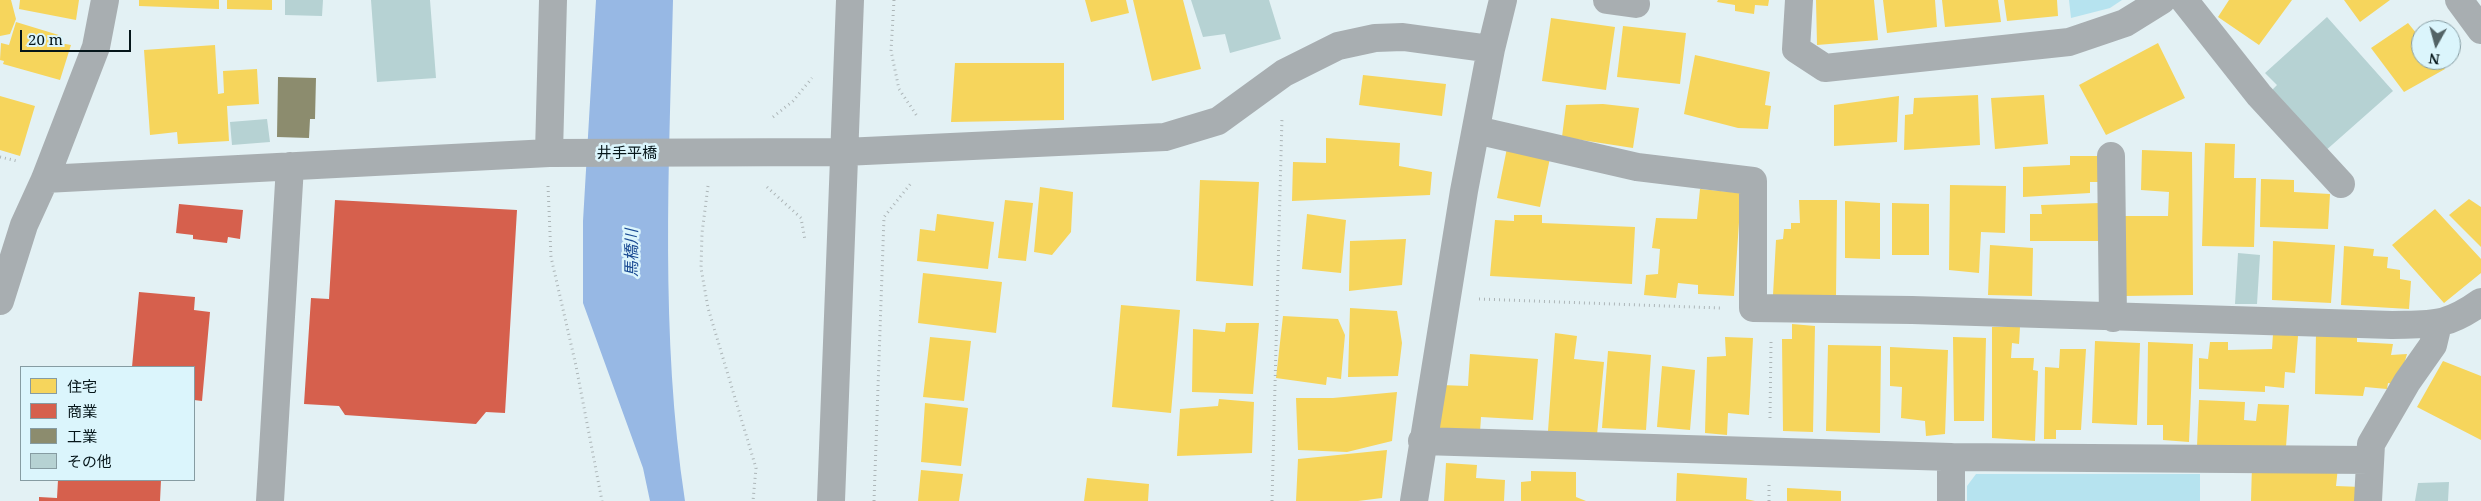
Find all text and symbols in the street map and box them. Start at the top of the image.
scale bar [22,20,134,52]
north arrow [2411,20,2461,70]
text: 20 m [28,29,63,49]
text: N [2428,49,2441,69]
street label: 井手平橋 [597,145,657,163]
water label: 馬橋川 [622,229,642,277]
legend [20,366,195,481]
text: 住宅 [67,376,97,396]
text: 商業 [67,401,97,421]
text: 工業 [67,426,97,446]
text: その他 [67,451,112,471]

